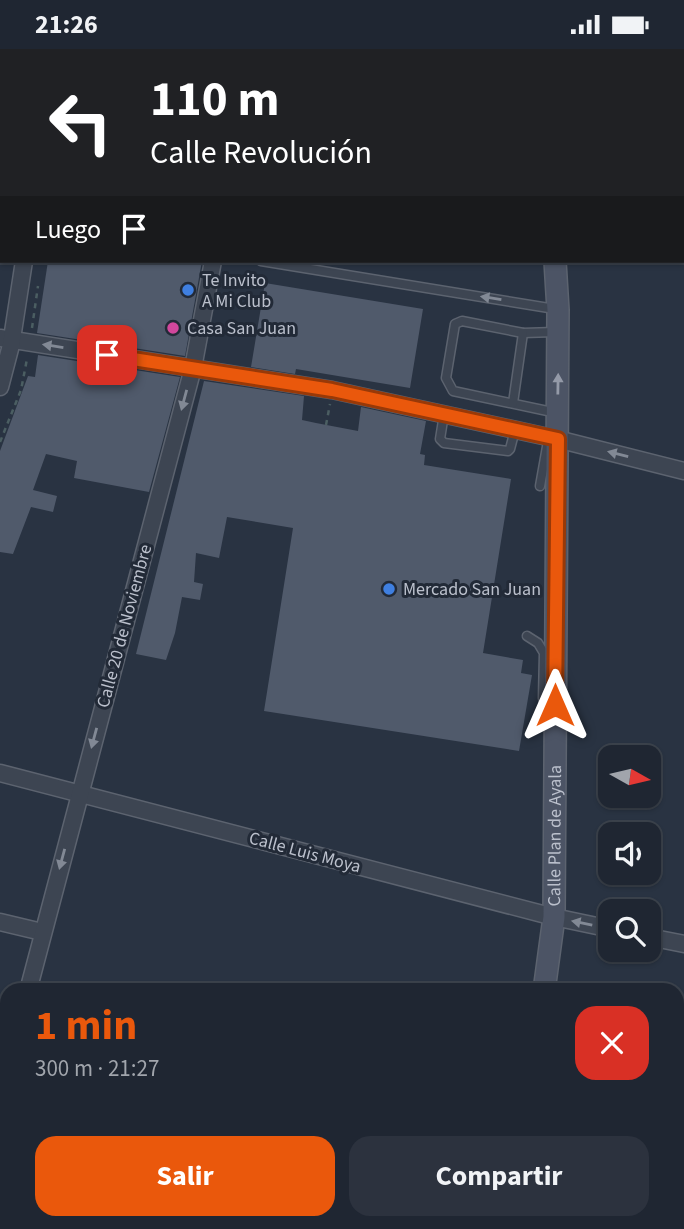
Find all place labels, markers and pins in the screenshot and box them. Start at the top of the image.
place label: Te Invito A Mi Club [202,268,271,314]
marker: Te Invito A Mi Club [180,282,196,298]
place label: Casa San Juan [187,316,296,341]
marker: Casa San Juan [165,320,181,336]
pin [77,325,137,385]
place label: Mercado San Juan [403,577,541,602]
marker: Mercado San Juan [381,581,397,597]

